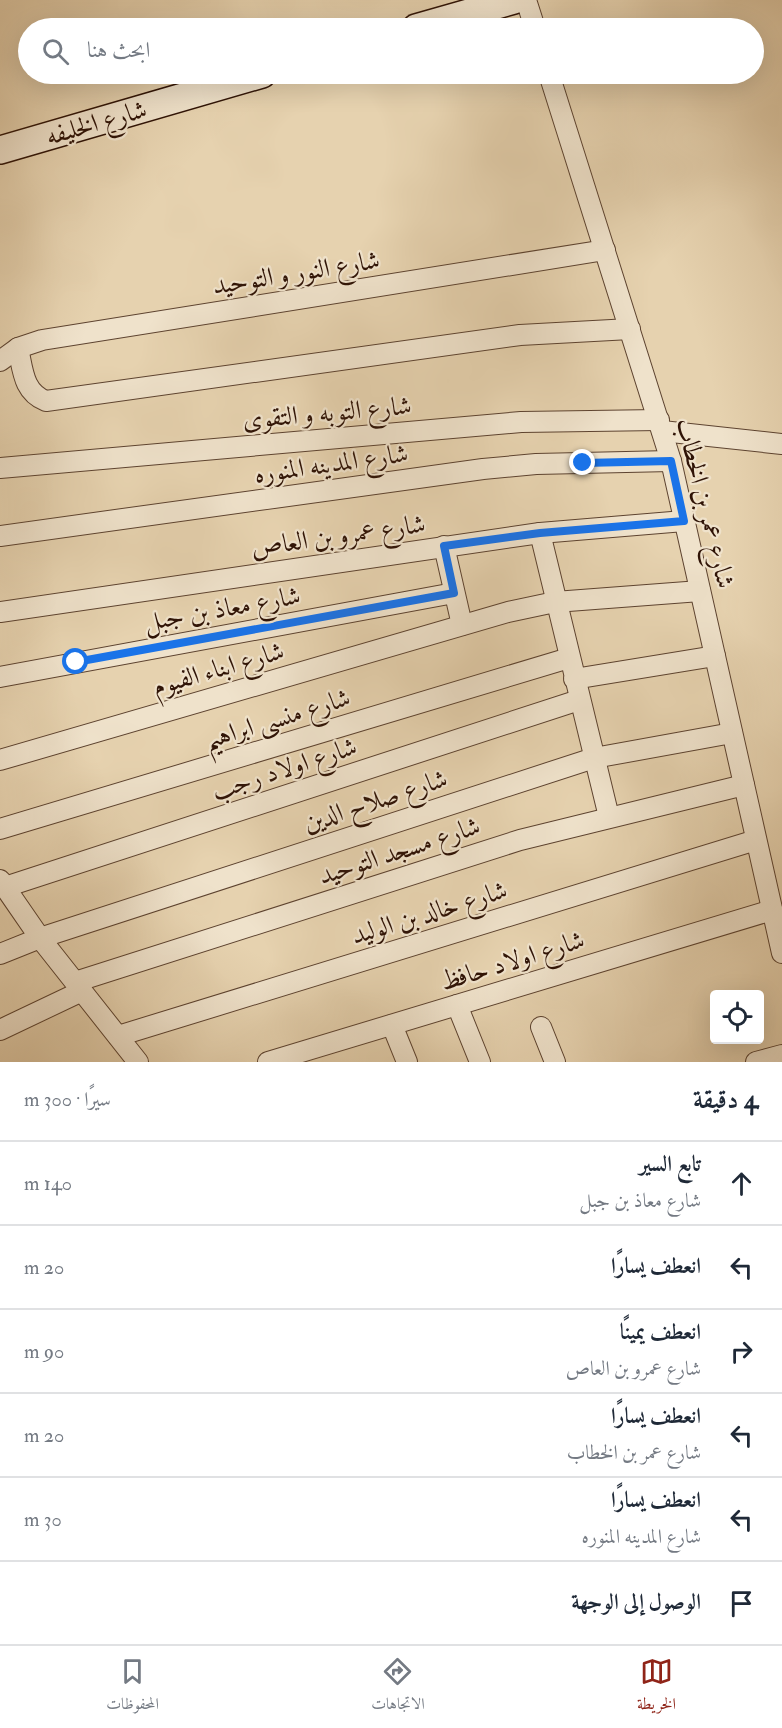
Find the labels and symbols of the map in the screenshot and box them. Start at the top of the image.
street label: شارع الخليفه [42,93,152,157]
street label: شارع النور و التوحيد [210,244,383,307]
street label: شارع التوبه و التقوى [241,390,413,441]
street label: شارع عمر بن الخطاب [664,415,742,593]
street label: شارع المدينه المنوره [252,437,411,496]
route end [569,449,595,475]
street label: شارع عمرو بن العاص [249,508,428,569]
street label: شارع معاذ بن جبل [141,579,304,643]
street label: شارع ابناء الفيوم [149,635,289,709]
route start [62,648,88,674]
street label: شارع منسى ابراهيم [200,682,357,765]
street label: شارع اولاد رجب [208,730,363,812]
street label: شارع صلاح الدين [299,763,454,846]
street label: شارع مسجد التوحيد [314,810,486,897]
street label: شارع خالد بن الوليد [347,874,513,957]
street label: شارع اولاد حافظ [436,924,590,1003]

